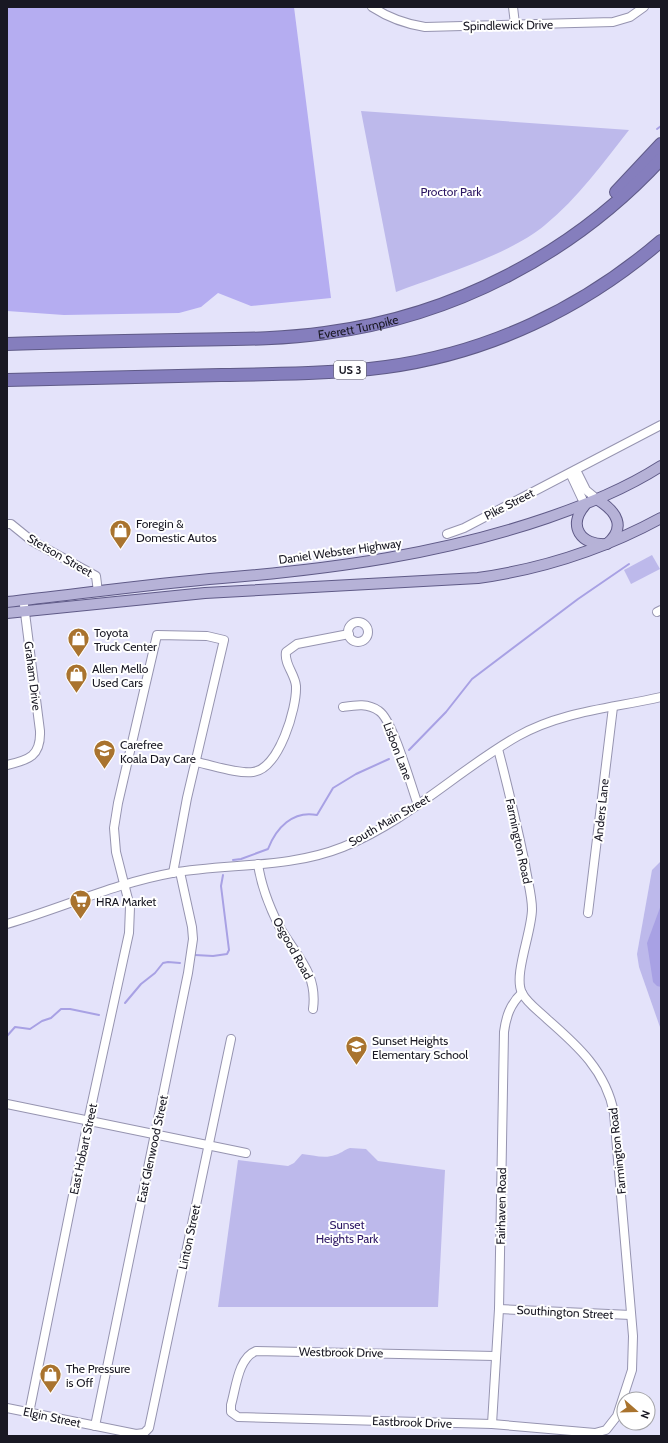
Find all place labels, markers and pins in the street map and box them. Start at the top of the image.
place label: Foregin & Domestic Autos [136,516,217,545]
shop icon: Foregin & Domestic Autos [107,517,133,550]
place label: Toyota Truck Center [94,625,157,654]
shop icon: Toyota Truck Center [66,626,92,659]
place label: Allen Mello Used Cars [92,661,149,690]
shop icon: Allen Mello Used Cars [64,662,90,695]
place label: Carefree Koala Day Care [120,737,196,766]
school or university icon: Carefree Koala Day Care [91,738,117,771]
supermarket icon: HRA Market [67,888,93,921]
place label: HRA Market [96,894,156,909]
place label: Sunset Heights Elementary School [372,1033,468,1062]
school or university icon: Sunset Heights Elementary School [343,1034,369,1067]
place label: The Pressure is Off [66,1361,130,1390]
shop icon: The Pressure is Off [38,1362,64,1395]

